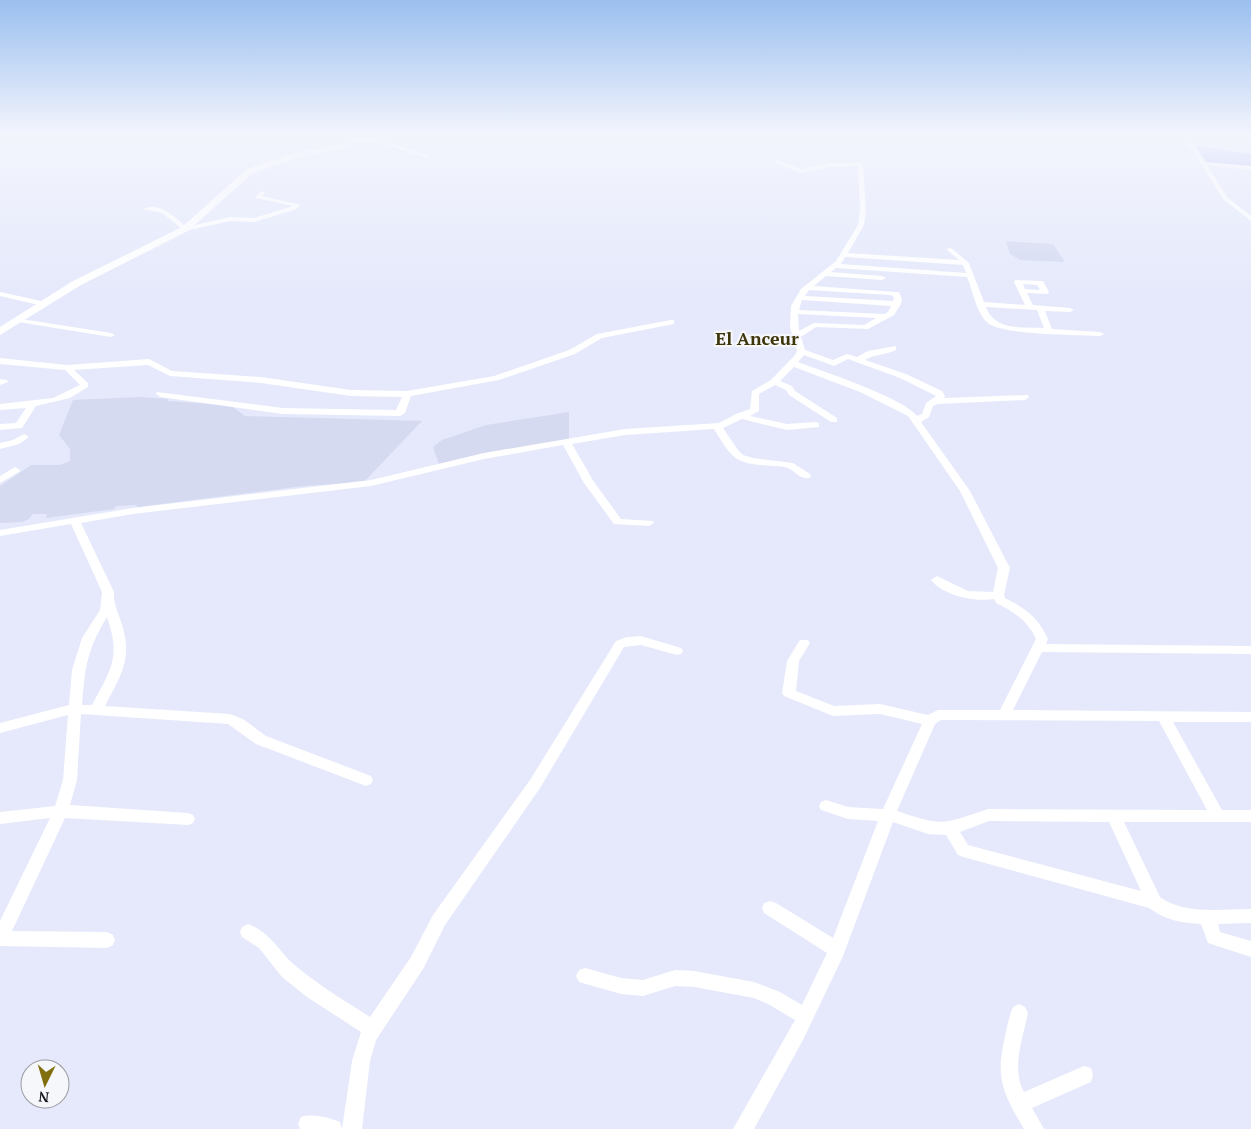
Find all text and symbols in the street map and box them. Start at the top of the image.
district label: El Anceur [715,326,799,350]
north arrow [20,1059,70,1109]
text: N [37,1087,50,1107]

